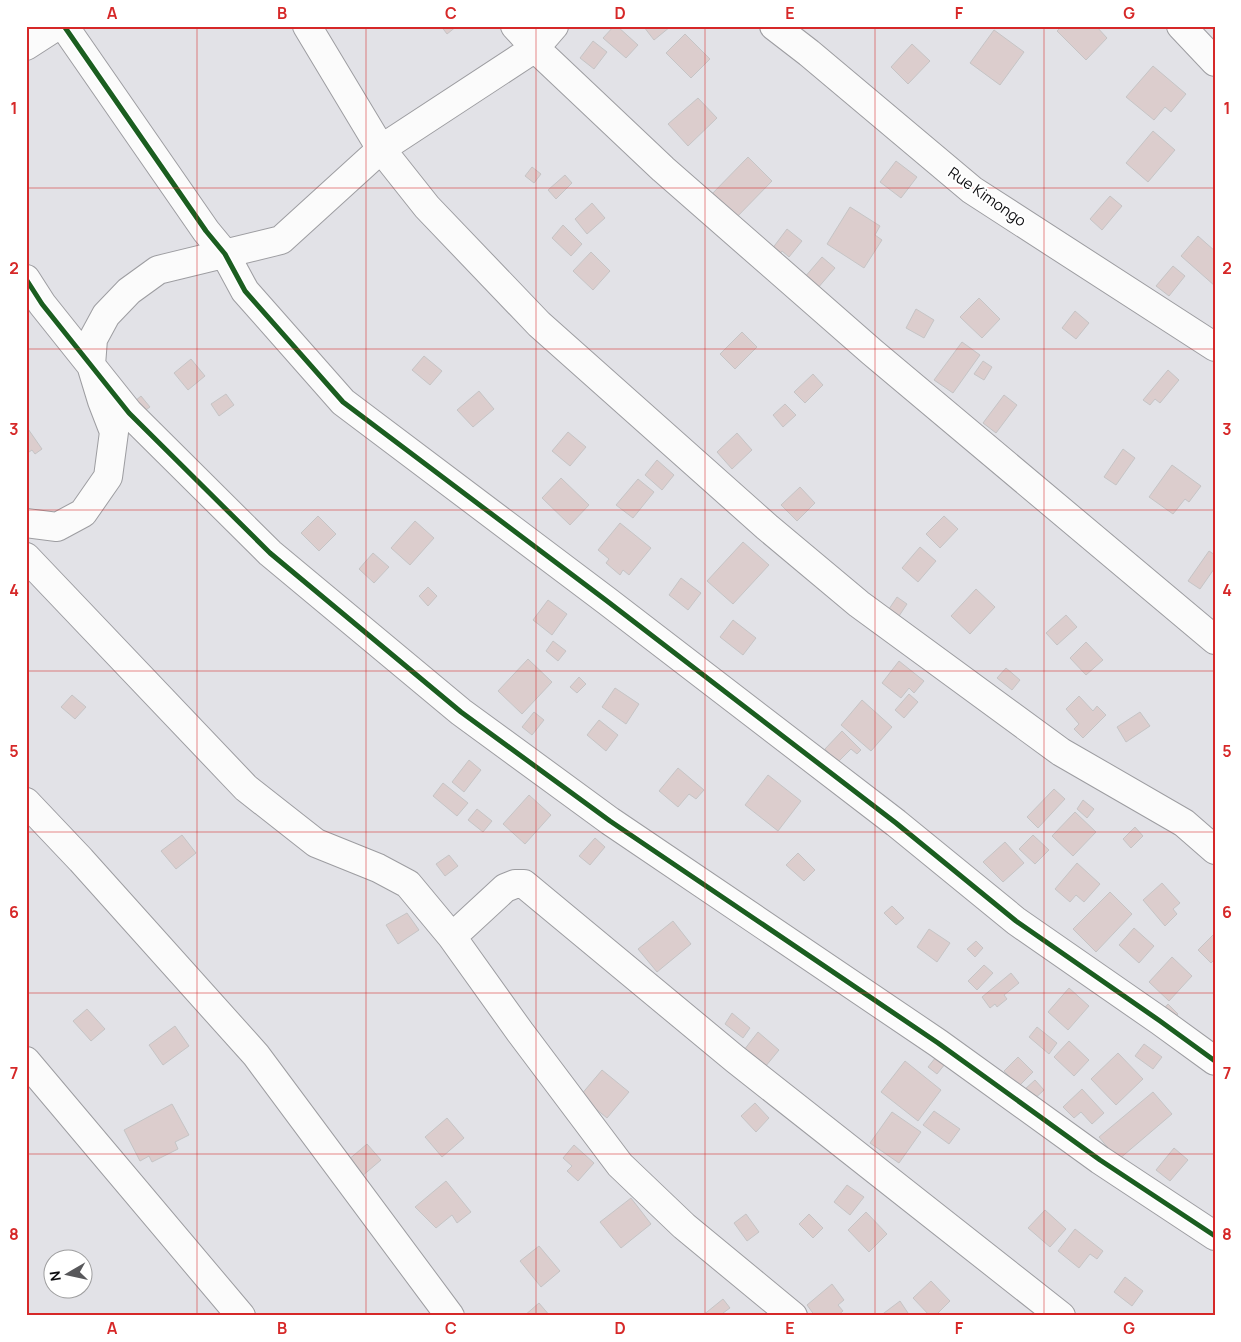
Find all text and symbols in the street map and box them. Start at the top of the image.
text: A [107,2,118,24]
text: B [277,2,287,24]
text: C [445,2,457,24]
text: D [614,2,626,24]
text: E [785,2,795,24]
text: F [955,2,964,24]
text: G [1123,2,1135,24]
text: 1 [10,97,18,119]
text: 1 [1223,97,1231,119]
street label: Rue Kimongo [944,162,1031,231]
text: 2 [9,257,19,279]
text: 2 [1222,257,1232,279]
text: 3 [9,418,19,440]
text: 3 [1222,418,1232,440]
text: 4 [9,579,19,601]
text: 4 [1222,579,1232,601]
text: 5 [9,740,19,762]
text: 5 [1222,740,1232,762]
text: 6 [9,901,19,923]
text: 6 [1222,901,1232,923]
text: 7 [10,1062,18,1084]
text: 7 [1223,1062,1231,1084]
text: 8 [9,1223,19,1245]
text: 8 [1222,1223,1232,1245]
north arrow [42,1250,92,1300]
text: N [44,1270,65,1283]
text: A [107,1317,118,1339]
text: B [277,1317,287,1339]
text: C [445,1317,457,1339]
text: D [614,1317,626,1339]
text: E [785,1317,795,1339]
text: F [955,1317,964,1339]
text: G [1123,1317,1135,1339]

